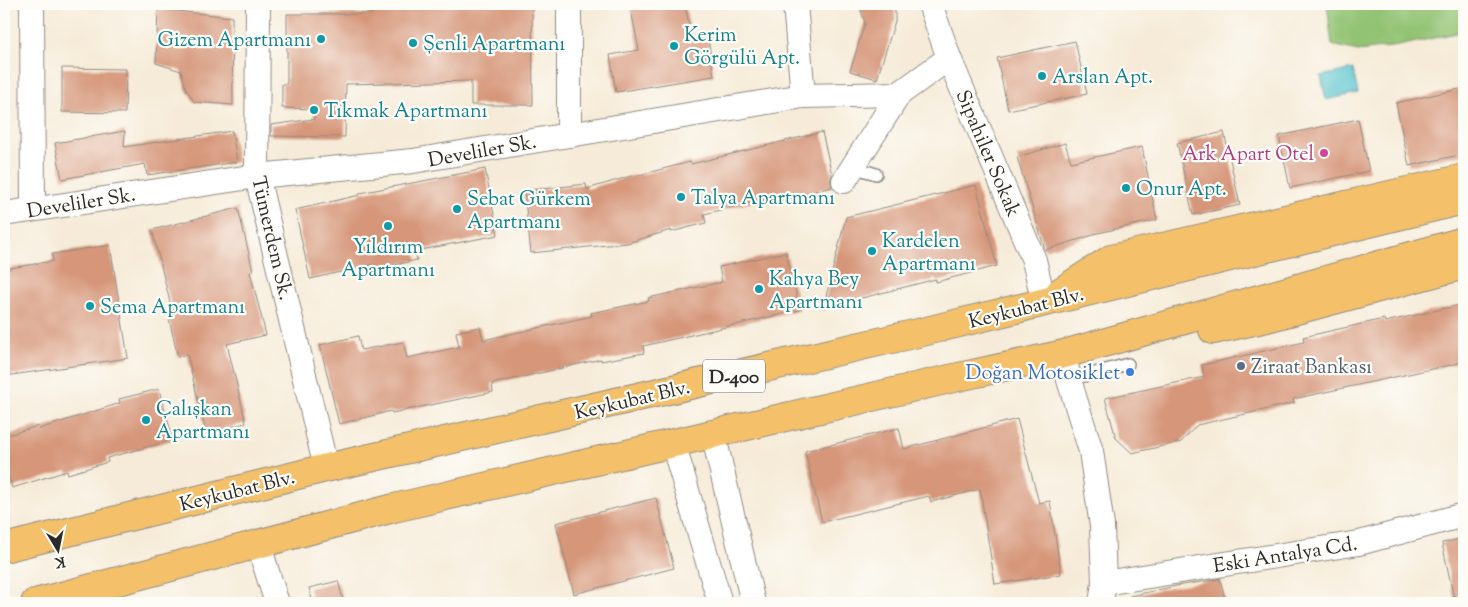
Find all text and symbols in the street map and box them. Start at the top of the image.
place label: Kerim Görgülü Apt. [684,22,800,74]
place label: Gizem Apartmanı [158,27,311,56]
place label: Şenli Apartmanı [423,31,566,60]
marker: Gizem Apartmanı [315,33,327,45]
marker: Şenli Apartmanı [407,37,419,49]
marker: Kerim Görgülü Apt. [668,40,680,52]
place label: Arslan Apt. [1052,64,1153,93]
marker: Arslan Apt. [1036,70,1048,82]
street label: Sipahiler Sokak [947,86,1027,222]
place label: Tıkmak Apartmanı [324,98,488,127]
marker: Tıkmak Apartmanı [308,104,320,116]
street label: Develiler Sk. [426,129,539,176]
place label: Ark Apart Otel [1182,141,1314,170]
marker: Ark Apart Otel [1318,147,1330,159]
street label: Tümerdem Sk. [242,174,299,303]
place label: Onur Apt. [1136,176,1227,205]
street label: Develiler Sk. [25,182,138,227]
marker: Onur Apt. [1120,182,1132,194]
place label: Talya Apartmanı [691,185,835,214]
place label: Sebat Gürkem Apartmanı [467,186,591,238]
marker: Talya Apartmanı [675,191,687,203]
marker: Sebat Gürkem Apartmanı [451,203,463,215]
marker: Yıldırım Apartmanı [382,220,394,232]
place label: Kardelen Apartmanı [882,228,976,280]
place label: Yıldırım Apartmanı [341,234,435,286]
marker: Kardelen Apartmanı [866,245,878,257]
place label: Kahya Bey Apartmanı [769,266,863,318]
street label: Keykubat Blv. [966,281,1087,338]
marker: Kahya Bey Apartmanı [753,283,765,295]
place label: Sema Apartmanı [100,294,245,323]
marker: Sema Apartmanı [84,300,96,312]
place label: Ziraat Bankası [1251,354,1372,383]
road number: D-400 [703,360,765,392]
place label: Doğan Motosiklet [966,360,1120,389]
marker: Ziraat Bankası [1235,360,1247,372]
marker: Doğan Motosiklet [1124,366,1136,378]
street label: Keykubat Blv. [572,374,693,429]
place label: Çalışkan Apartmanı [156,396,250,448]
marker: Çalışkan Apartmanı [140,414,152,426]
street label: Keykubat Blv. [177,464,298,521]
north arrow [32,524,82,574]
street label: Eski Antalya Cd. [1211,531,1359,582]
text: K [52,550,67,572]

